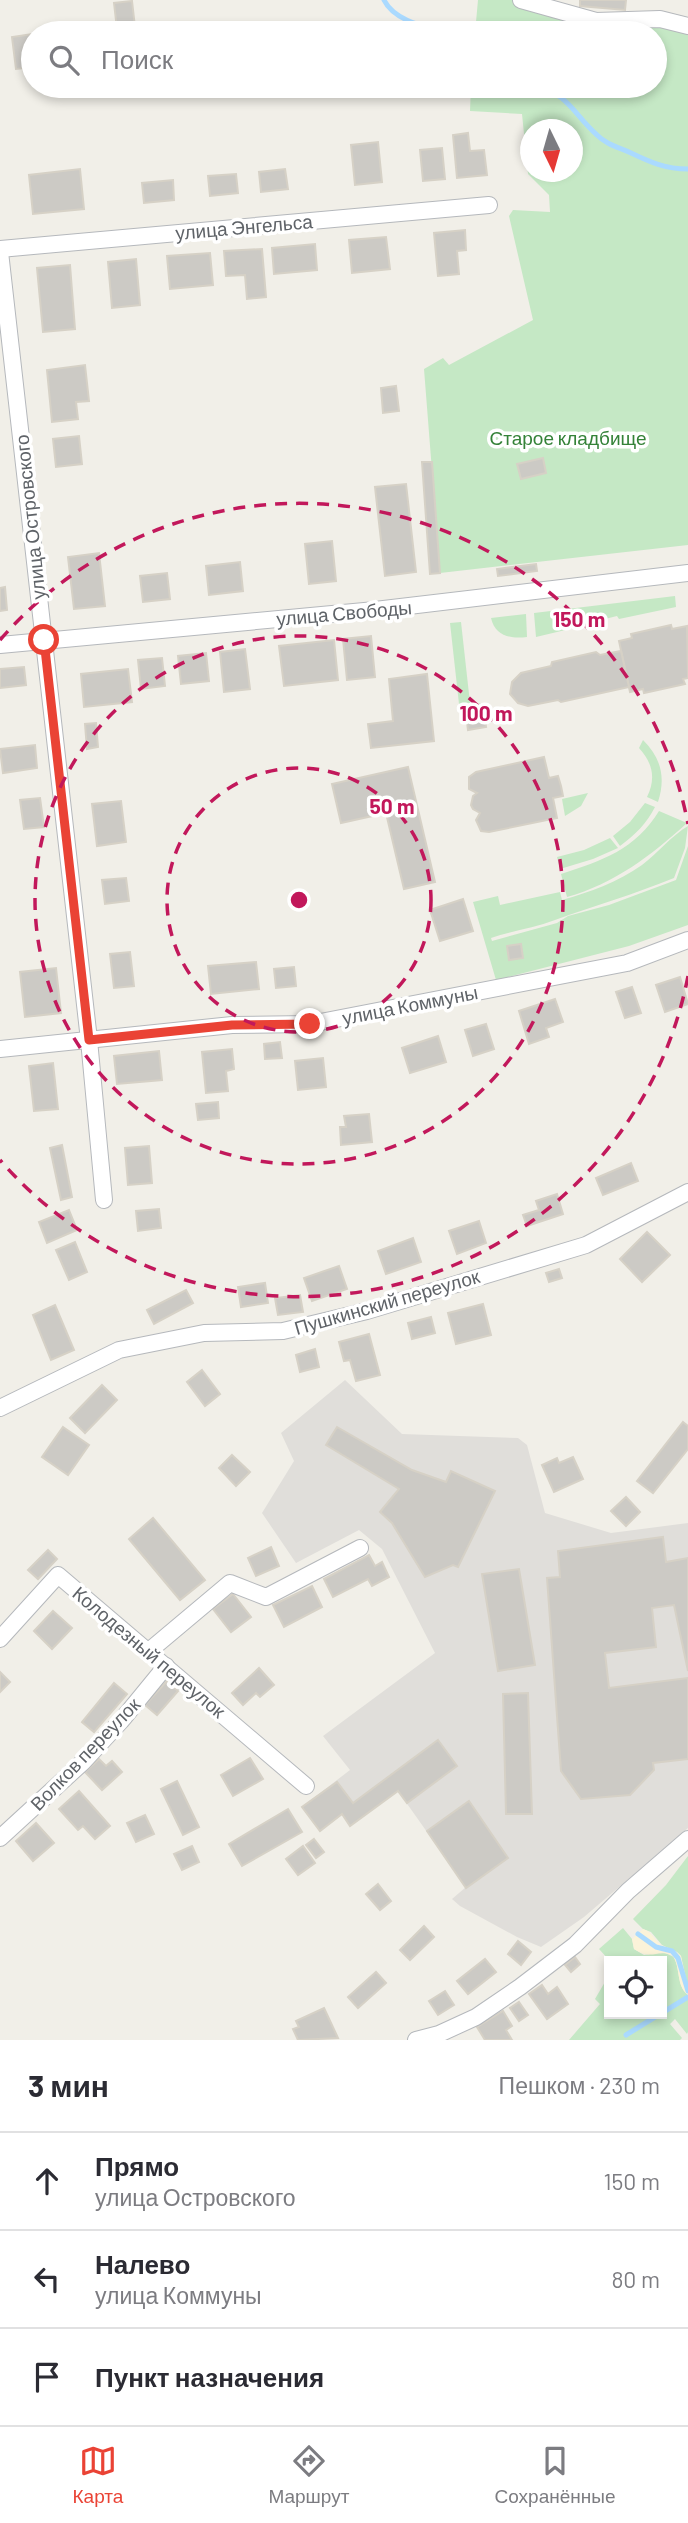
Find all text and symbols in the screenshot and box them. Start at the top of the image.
search box [21,21,667,98]
icon: search [45,41,83,79]
text: Поиск [101,43,173,74]
north arrow [520,119,583,182]
street label: улица Энгельса [174,209,314,244]
park label: Старое кладбище [489,426,647,449]
street label: улица Островского [9,433,50,601]
street label: улица Свободы [275,595,413,630]
text: 150 m [553,606,605,631]
route start [28,624,59,655]
text: 100 m [459,700,513,725]
text: 50 m [369,793,415,818]
centre of rings [287,888,311,912]
street label: улица Коммуны [340,980,480,1029]
route end [294,1008,325,1039]
street label: Пушкинский переулок [292,1264,483,1339]
street label: Колодезный переулок [68,1581,231,1723]
street label: Волков переулок [25,1692,145,1815]
map controls [604,1956,667,2019]
button: locate [604,1956,667,2019]
text: 3 мин [28,2067,109,2103]
text: Пешком · 230 m [499,2071,660,2099]
text: Прямо [95,2150,179,2181]
icon: ahead [28,2162,66,2200]
text: 150 m [604,2167,660,2195]
text: улица Островского [95,2183,296,2211]
text: Налево [95,2248,190,2279]
icon: left [28,2260,66,2298]
text: 80 m [611,2265,660,2293]
text: улица Коммуны [95,2281,262,2309]
icon: arrive [28,2358,66,2396]
text: Пункт назначения [95,2361,324,2392]
tab: Карта [73,2442,123,2508]
tab: Маршрут [268,2442,349,2508]
tab: Сохранённые [494,2442,615,2508]

